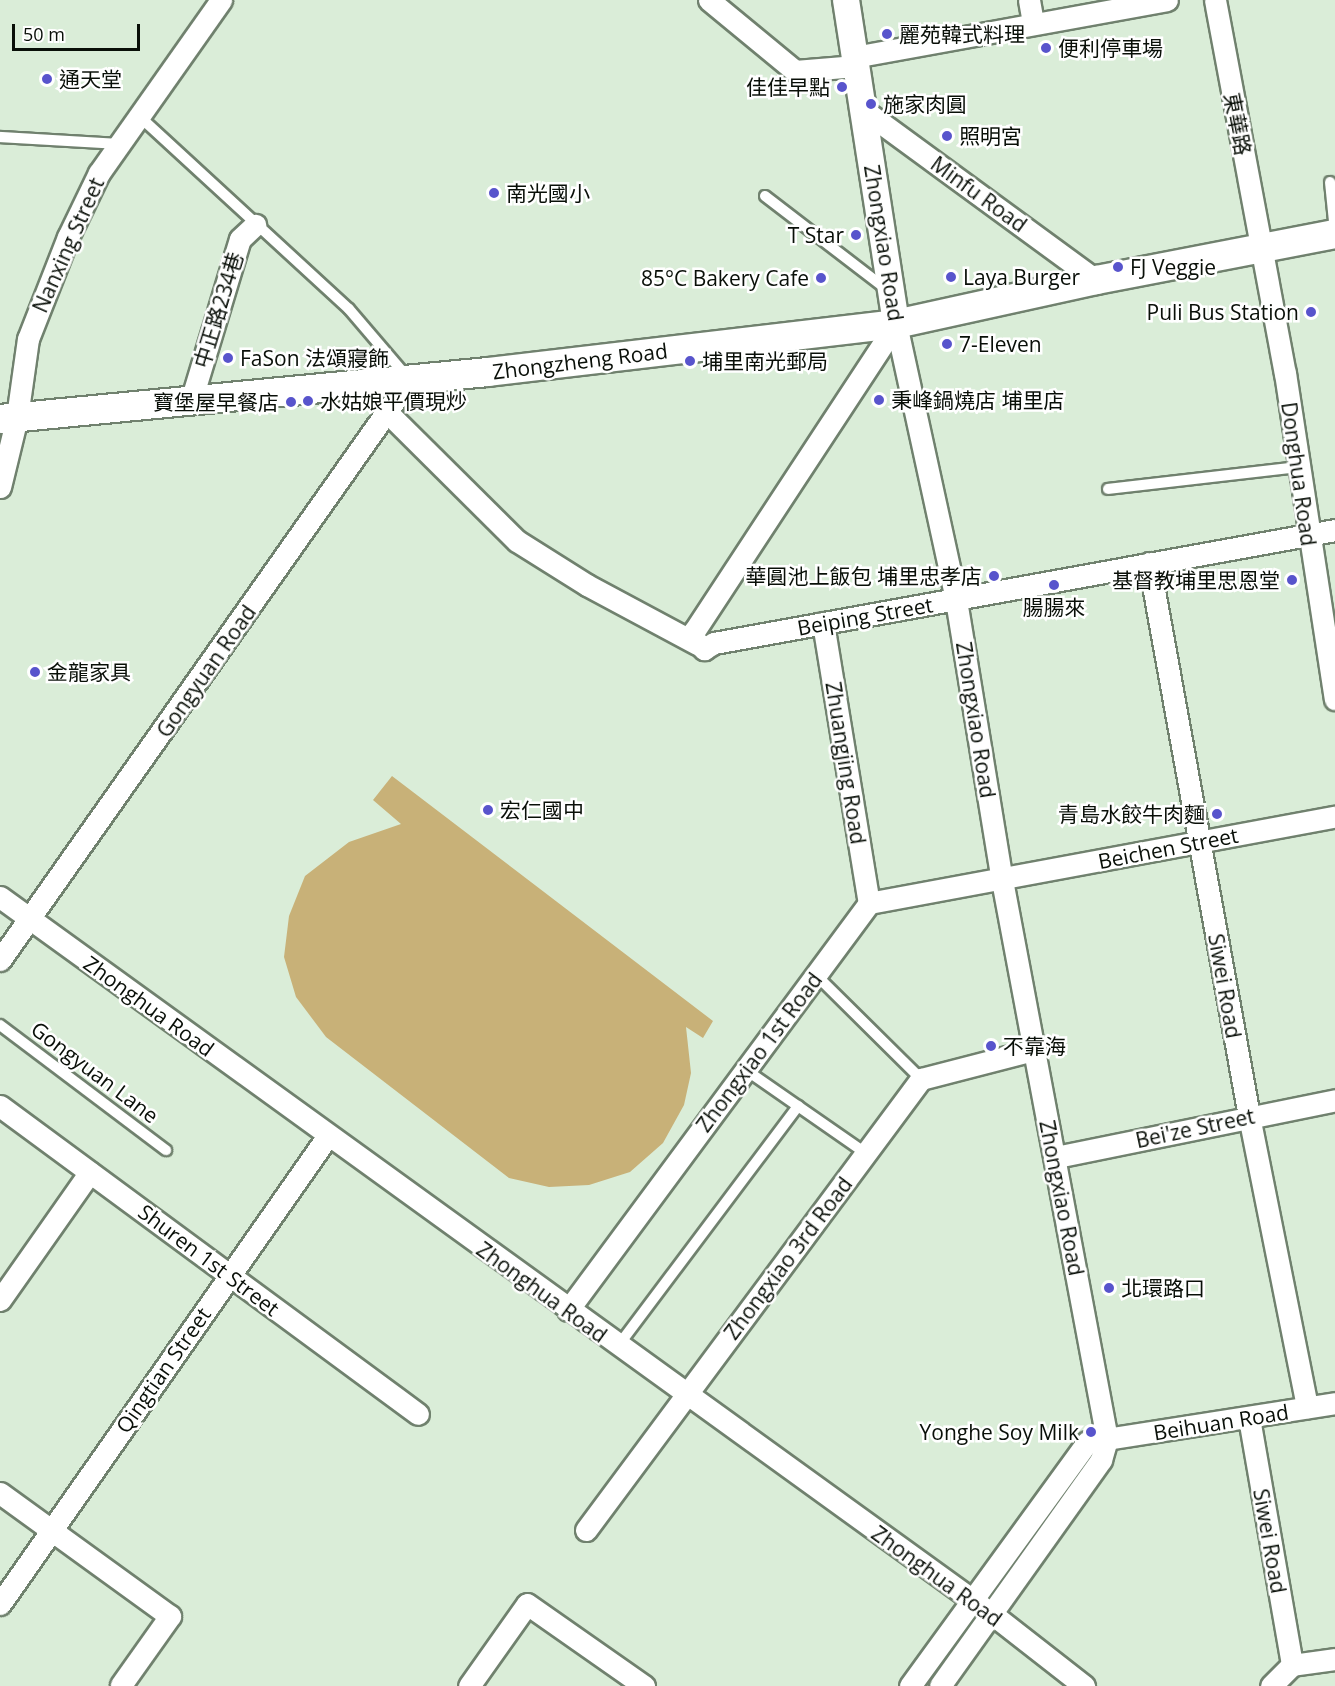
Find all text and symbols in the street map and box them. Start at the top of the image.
scale bar [15,12,142,50]
place label: 麗苑韓式料理 [899,21,1025,47]
text: 50 m [23,22,65,46]
marker: 麗苑韓式料理 [880,27,894,41]
place label: 便利停車場 [1058,35,1163,61]
marker: 便利停車場 [1039,41,1053,55]
place label: 通天堂 [59,66,122,92]
marker: 通天堂 [40,72,54,86]
place label: 佳佳早點 [746,74,830,100]
marker: 佳佳早點 [835,80,849,94]
place label: 施家肉圓 [883,91,967,117]
street label: 東華路 [1220,91,1256,157]
marker: 施家肉圓 [864,97,878,111]
place label: 照明宮 [959,123,1022,149]
marker: 照明宮 [940,129,954,143]
street label: Minfu Road [926,151,1032,237]
street label: Zhongxiao Road [859,163,909,323]
street label: Nanxing Street [27,174,109,316]
place label: 南光國小 [506,180,590,206]
marker: 南光國小 [487,186,501,200]
place label: T Star [788,222,844,248]
marker: T Star [849,228,863,242]
street label: 中正路234巷 [188,249,248,371]
place label: FJ Veggie [1130,254,1216,280]
marker: FJ Veggie [1111,260,1125,274]
place label: Laya Burger [963,264,1080,290]
place label: 85°C Bakery Cafe [641,265,809,291]
marker: Laya Burger [944,270,958,284]
marker: 85°C Bakery Cafe [814,271,828,285]
place label: Puli Bus Station [1147,299,1299,325]
marker: Puli Bus Station [1304,305,1318,319]
place label: 7-Eleven [959,331,1042,357]
marker: 7-Eleven [940,337,954,351]
street label: Zhongzheng Road [491,338,669,384]
place label: FaSon 法頌寢飾 [240,345,389,371]
place label: 埔里南光郵局 [702,348,828,374]
marker: FaSon 法頌寢飾 [221,351,235,365]
marker: 埔里南光郵局 [683,354,697,368]
place label: 秉峰鍋燒店 埔里店 [891,387,1064,413]
place label: 水姑娘平價現炒 [320,388,467,414]
place label: 寶堡屋早餐店 [153,389,279,415]
marker: 秉峰鍋燒店 埔里店 [872,393,886,407]
marker: 水姑娘平價現炒 [301,394,315,408]
marker: 寶堡屋早餐店 [284,395,298,409]
street label: Donghua Road [1276,400,1322,548]
place label: 華圓池上飯包 埔里忠孝店 [746,563,982,589]
place label: 基督教埔里思恩堂 [1112,567,1280,593]
marker: 華圓池上飯包 埔里忠孝店 [987,569,1001,583]
marker: 基督教埔里思恩堂 [1285,573,1299,587]
marker: 腸腸來 [1047,578,1061,592]
street label: Beiping Street [795,592,935,640]
place label: 腸腸來 [1023,594,1085,620]
street label: Gongyuan Road [151,600,261,742]
street label: Zhongxiao Road [951,640,1001,800]
place label: 金龍家具 [47,659,131,685]
marker: 金龍家具 [28,665,42,679]
street label: Zhuangjing Road [821,680,871,846]
place label: 宏仁國中 [500,797,584,823]
place label: 青島水餃牛肉麵 [1058,801,1205,827]
marker: 宏仁國中 [481,803,495,817]
marker: 青島水餃牛肉麵 [1210,807,1224,821]
street label: Beichen Street [1096,822,1240,874]
street label: Siwei Road [1203,932,1247,1040]
street label: Zhonghua Road [79,950,219,1062]
street label: Zhongxiao 1st Road [691,967,827,1137]
street label: Gongyuan Lane [26,1016,164,1128]
place label: 不靠海 [1003,1033,1066,1059]
marker: 不靠海 [984,1039,998,1053]
street label: Bei'ze Street [1133,1103,1257,1153]
street label: Zhongxiao Road [1035,1118,1089,1278]
street label: Zhongxiao 3rd Road [719,1172,857,1344]
street label: Shuren 1st Street [134,1199,284,1321]
street label: Zhonghua Road [472,1236,612,1348]
place label: 北環路口 [1121,1275,1205,1301]
marker: 北環路口 [1102,1281,1116,1295]
street label: Qingtian Street [110,1302,216,1438]
street label: Beihuan Road [1152,1399,1290,1445]
place label: Yonghe Soy Milk [920,1419,1079,1445]
marker: Yonghe Soy Milk [1084,1425,1098,1439]
street label: Siwei Road [1248,1487,1292,1595]
street label: Zhonghua Road [867,1520,1007,1632]

